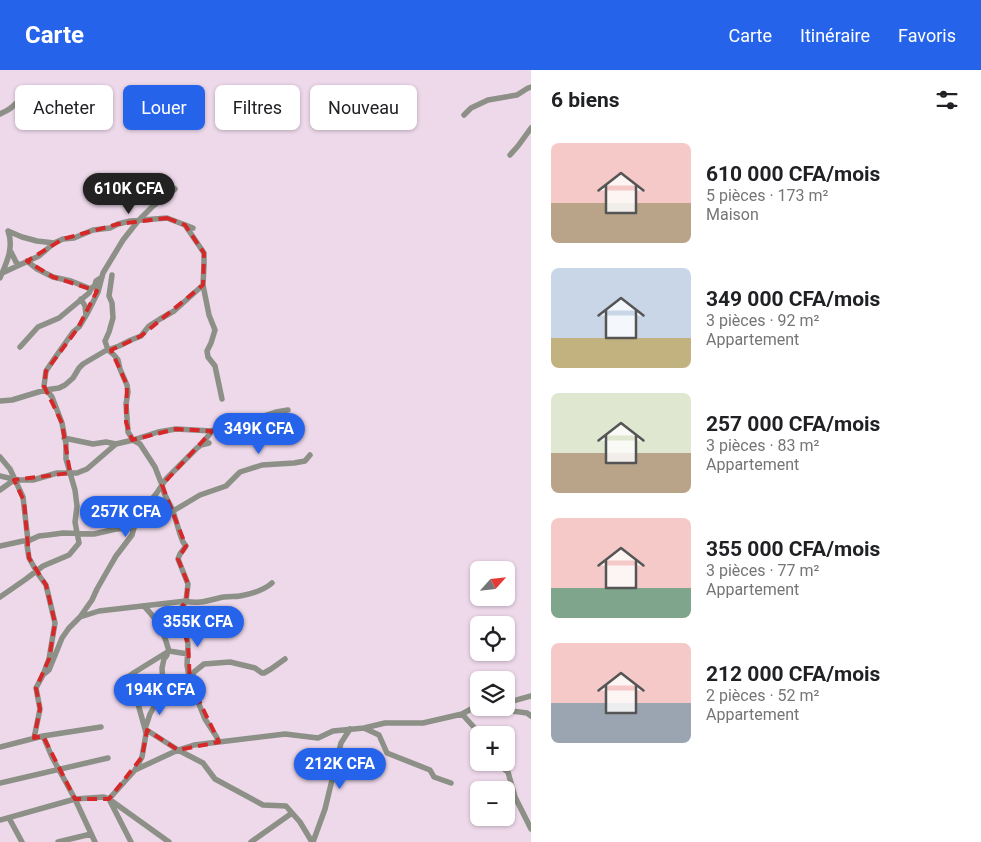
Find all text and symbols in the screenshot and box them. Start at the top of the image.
text: Carte [25,21,84,49]
text: Carte [729,25,772,46]
text: Itinéraire [800,25,870,46]
text: Favoris [898,25,956,46]
chip: Acheter [15,85,113,130]
chip: Louer [123,85,205,130]
chip: Filtres [215,85,300,130]
chip: Nouveau [310,85,417,130]
icon: filters [933,86,961,114]
text: 6 biens [551,88,620,112]
text: 610 000 CFA/mois [706,162,880,186]
icon: home [591,163,651,223]
pin: 610K CFA [77,172,181,215]
text: 610K CFA [94,179,164,198]
text: 5 pièces · 173 m² [706,186,828,205]
text: Maison [706,205,759,224]
text: 349 000 CFA/mois [706,287,880,311]
icon: home [591,288,651,348]
text: 3 pièces · 92 m² [706,311,819,330]
text: Appartement [706,330,799,349]
pin: 349K CFA [207,412,311,455]
text: 257 000 CFA/mois [706,412,880,436]
icon: home [591,413,651,473]
text: 349K CFA [224,419,294,438]
text: 3 pièces · 83 m² [706,436,819,455]
text: Appartement [706,455,799,474]
pin: 257K CFA [74,496,178,538]
text: 257K CFA [91,502,161,521]
text: 355 000 CFA/mois [706,537,880,561]
icon: home [591,538,651,598]
north arrow [470,561,515,606]
map controls [470,561,515,826]
text: 3 pièces · 77 m² [706,561,819,580]
text: Appartement [706,580,799,599]
pin: 355K CFA [146,606,250,648]
text: 355K CFA [163,612,233,631]
button: locate [470,616,515,661]
text: 212 000 CFA/mois [706,662,880,686]
icon: home [591,663,651,723]
button: layers [470,671,515,716]
pin: 194K CFA [108,674,212,716]
text: 194K CFA [125,680,195,699]
text: 2 pièces · 52 m² [706,686,819,705]
text: Appartement [706,705,799,724]
button: + [470,726,515,771]
pin: 212K CFA [288,748,392,790]
text: 212K CFA [305,754,375,773]
button: − [470,781,515,826]

